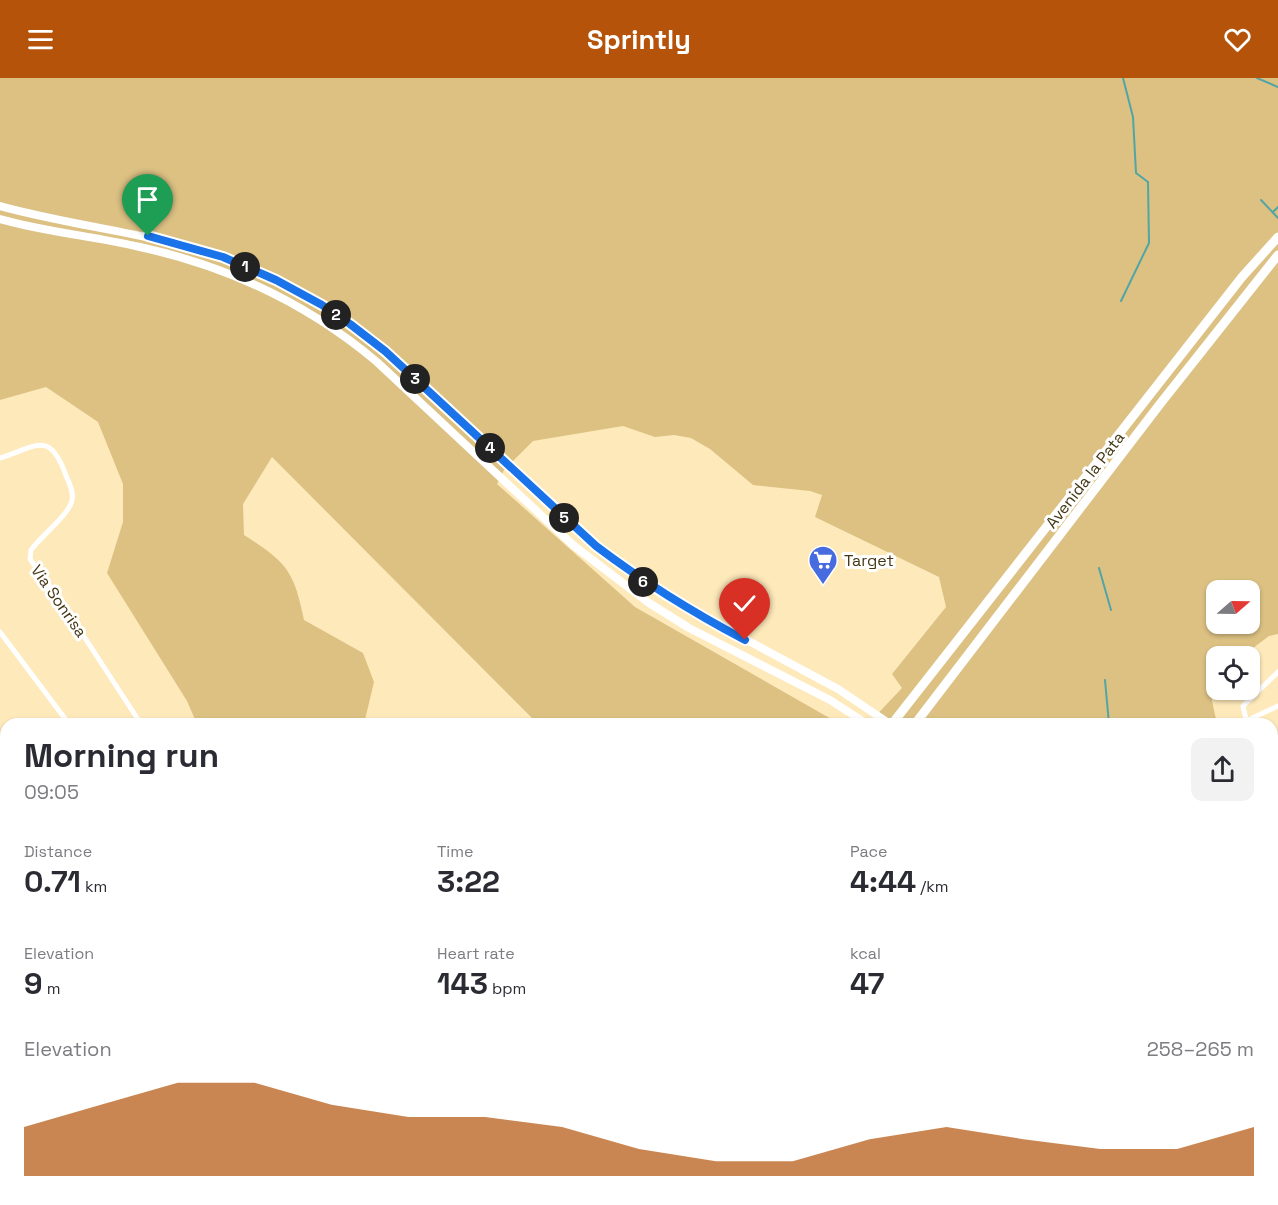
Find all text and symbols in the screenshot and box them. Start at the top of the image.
text: Sprintly [587,22,691,57]
icon: menu [24,23,57,56]
icon: heart [1221,23,1254,56]
pin [122,174,173,236]
icon: arrive [131,183,164,216]
pin: 1 [230,252,260,282]
text: 1 [241,256,249,277]
pin: 2 [321,300,351,330]
text: 2 [331,304,341,325]
pin: 3 [400,364,430,394]
text: 3 [410,368,420,389]
street label: Avenida la Pata [1041,428,1129,532]
pin: 4 [475,433,505,463]
text: 4 [485,437,495,458]
pin: 5 [549,503,579,533]
text: 5 [559,507,569,528]
supermarket icon: Target [807,544,839,586]
place label: Target [844,550,894,571]
street label: Via Sonrisa [26,561,92,641]
pin: 6 [628,567,658,597]
text: 6 [638,571,648,592]
pin [719,578,770,640]
north arrow [1206,580,1260,634]
map controls [1206,580,1260,700]
icon: check [728,587,761,620]
button: locate [1206,646,1260,700]
text: Morning run [24,735,219,777]
button: share [1191,738,1254,801]
text: 09:05 [24,779,79,805]
text: Distance [24,841,92,862]
text: Time [437,841,473,862]
text: Pace [850,841,887,862]
text: 0.71 [24,862,81,901]
text: 3:22 [437,862,500,901]
text: 4:44 [850,862,916,901]
text: km [81,876,107,897]
text: /km [916,876,949,897]
text: Elevation [24,943,94,964]
text: Heart rate [437,943,515,964]
text: kcal [850,943,881,964]
text: 9 [24,964,43,1003]
text: 143 [437,964,488,1003]
text: 47 [850,964,884,1003]
text: m [43,978,60,999]
text: bpm [488,978,526,999]
text: Elevation [24,1036,112,1062]
text: 258–265 m [1147,1036,1254,1062]

